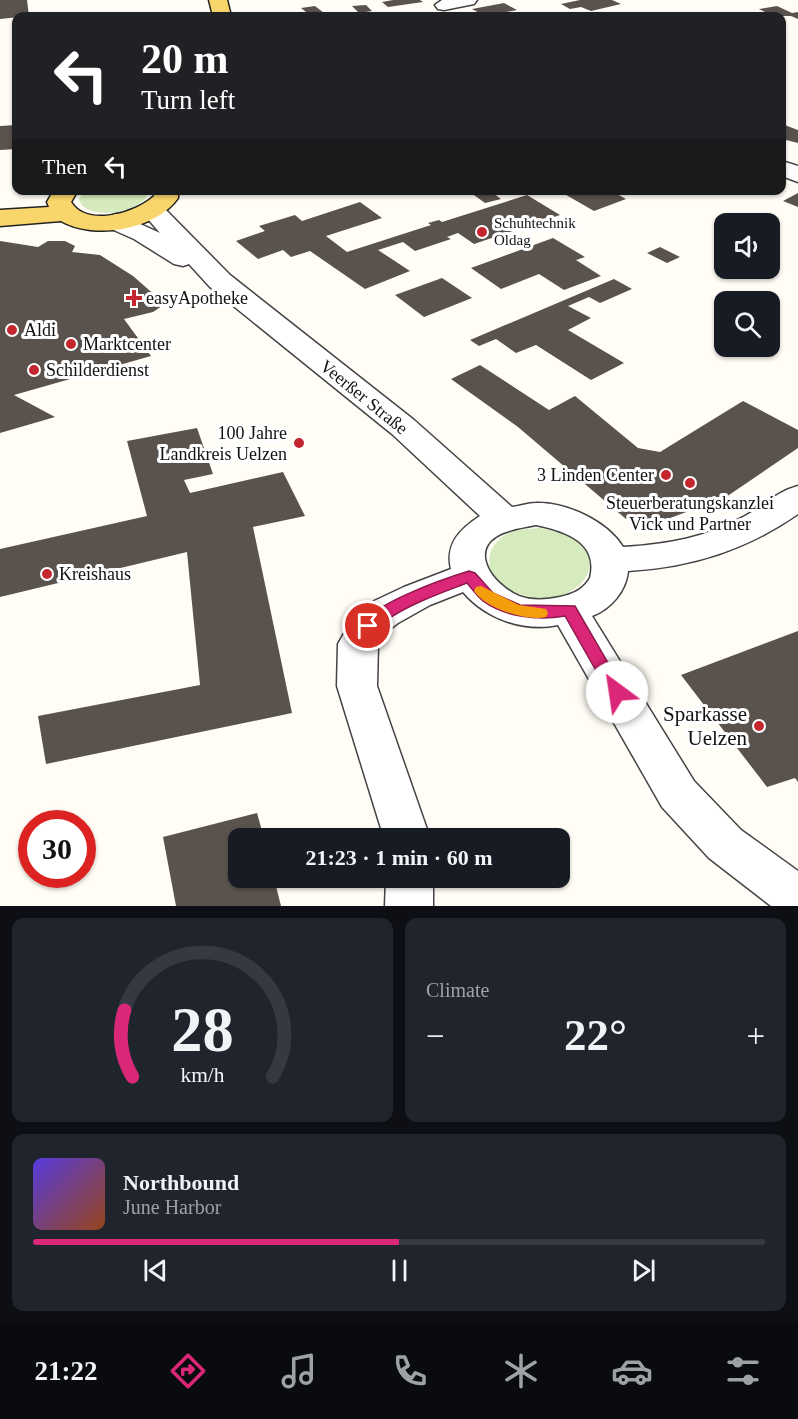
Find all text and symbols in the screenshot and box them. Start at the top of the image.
icon: left [42,36,120,114]
text: 20 m [141,36,229,82]
text: Turn left [141,85,235,115]
icon: left [99,150,132,183]
text: Then [42,154,87,179]
map controls [714,213,780,357]
button: sound [714,213,780,279]
place label: Schuhtechnik Oldag [494,215,576,248]
marker: Schuhtechnik Oldag [475,225,489,239]
place label: easyApotheke [146,288,248,308]
marker: easyApotheke [127,291,141,305]
button: search [714,291,780,357]
place label: Aldi [24,320,56,340]
marker: Aldi [5,323,19,337]
place label: Marktcenter [83,334,171,354]
marker: Marktcenter [64,337,78,351]
street label: Veerßer Straße [316,356,412,438]
place label: Schilderdienst [46,360,149,380]
marker: Schilderdienst [27,363,41,377]
place label: 100 Jahre Landkreis Uelzen [160,423,287,464]
marker: 100 Jahre Landkreis Uelzen [292,436,306,450]
place label: 3 Linden Center [537,465,654,485]
marker: 3 Linden Center [659,468,673,482]
marker: Steuerberatungskanzlei Vick und Partner [683,476,697,490]
place label: Steuerberatungskanzlei Vick und Partner [606,493,774,534]
place label: Kreishaus [59,564,131,584]
marker: Kreishaus [40,567,54,581]
pin [342,600,393,651]
icon: arrive [351,609,384,642]
position arrow [585,660,649,724]
place label: Sparkasse Uelzen [663,702,747,750]
marker: Sparkasse Uelzen [752,719,766,733]
speed limit sign: 30 [18,810,96,888]
text: 21:23 · 1 min · 60 m [306,845,493,870]
text: Climate [426,979,489,1001]
text: 28 [171,995,234,1064]
text: 22° [564,1010,627,1060]
text: − [426,1018,445,1054]
text: + [746,1018,765,1054]
text: km/h [180,1063,225,1087]
text: Northbound [123,1170,239,1195]
text: June Harbor [123,1196,221,1218]
icon: previous [139,1254,172,1287]
icon: pause [383,1254,416,1287]
icon: next [627,1254,660,1287]
icon: directions [167,1350,209,1392]
icon: music [278,1350,320,1392]
icon: phone [389,1350,431,1392]
icon: climate [500,1350,542,1392]
icon: car [611,1350,653,1392]
icon: filters [722,1350,764,1392]
text: 21:22 [35,1356,98,1386]

